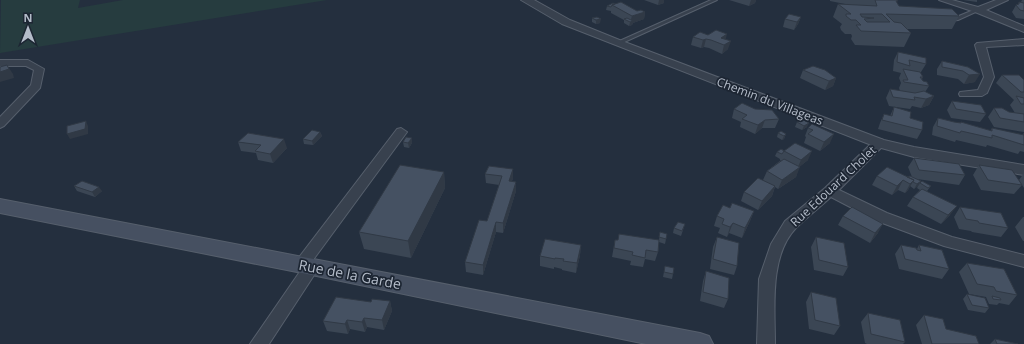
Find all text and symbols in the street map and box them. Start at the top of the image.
north arrow [8,8,48,48]
text: N [24,10,32,25]
street label: Chemin du Villageas [714,73,826,129]
street label: Rue Edouard Cholet [786,142,880,230]
street label: Rue de la Garde [297,255,403,293]

